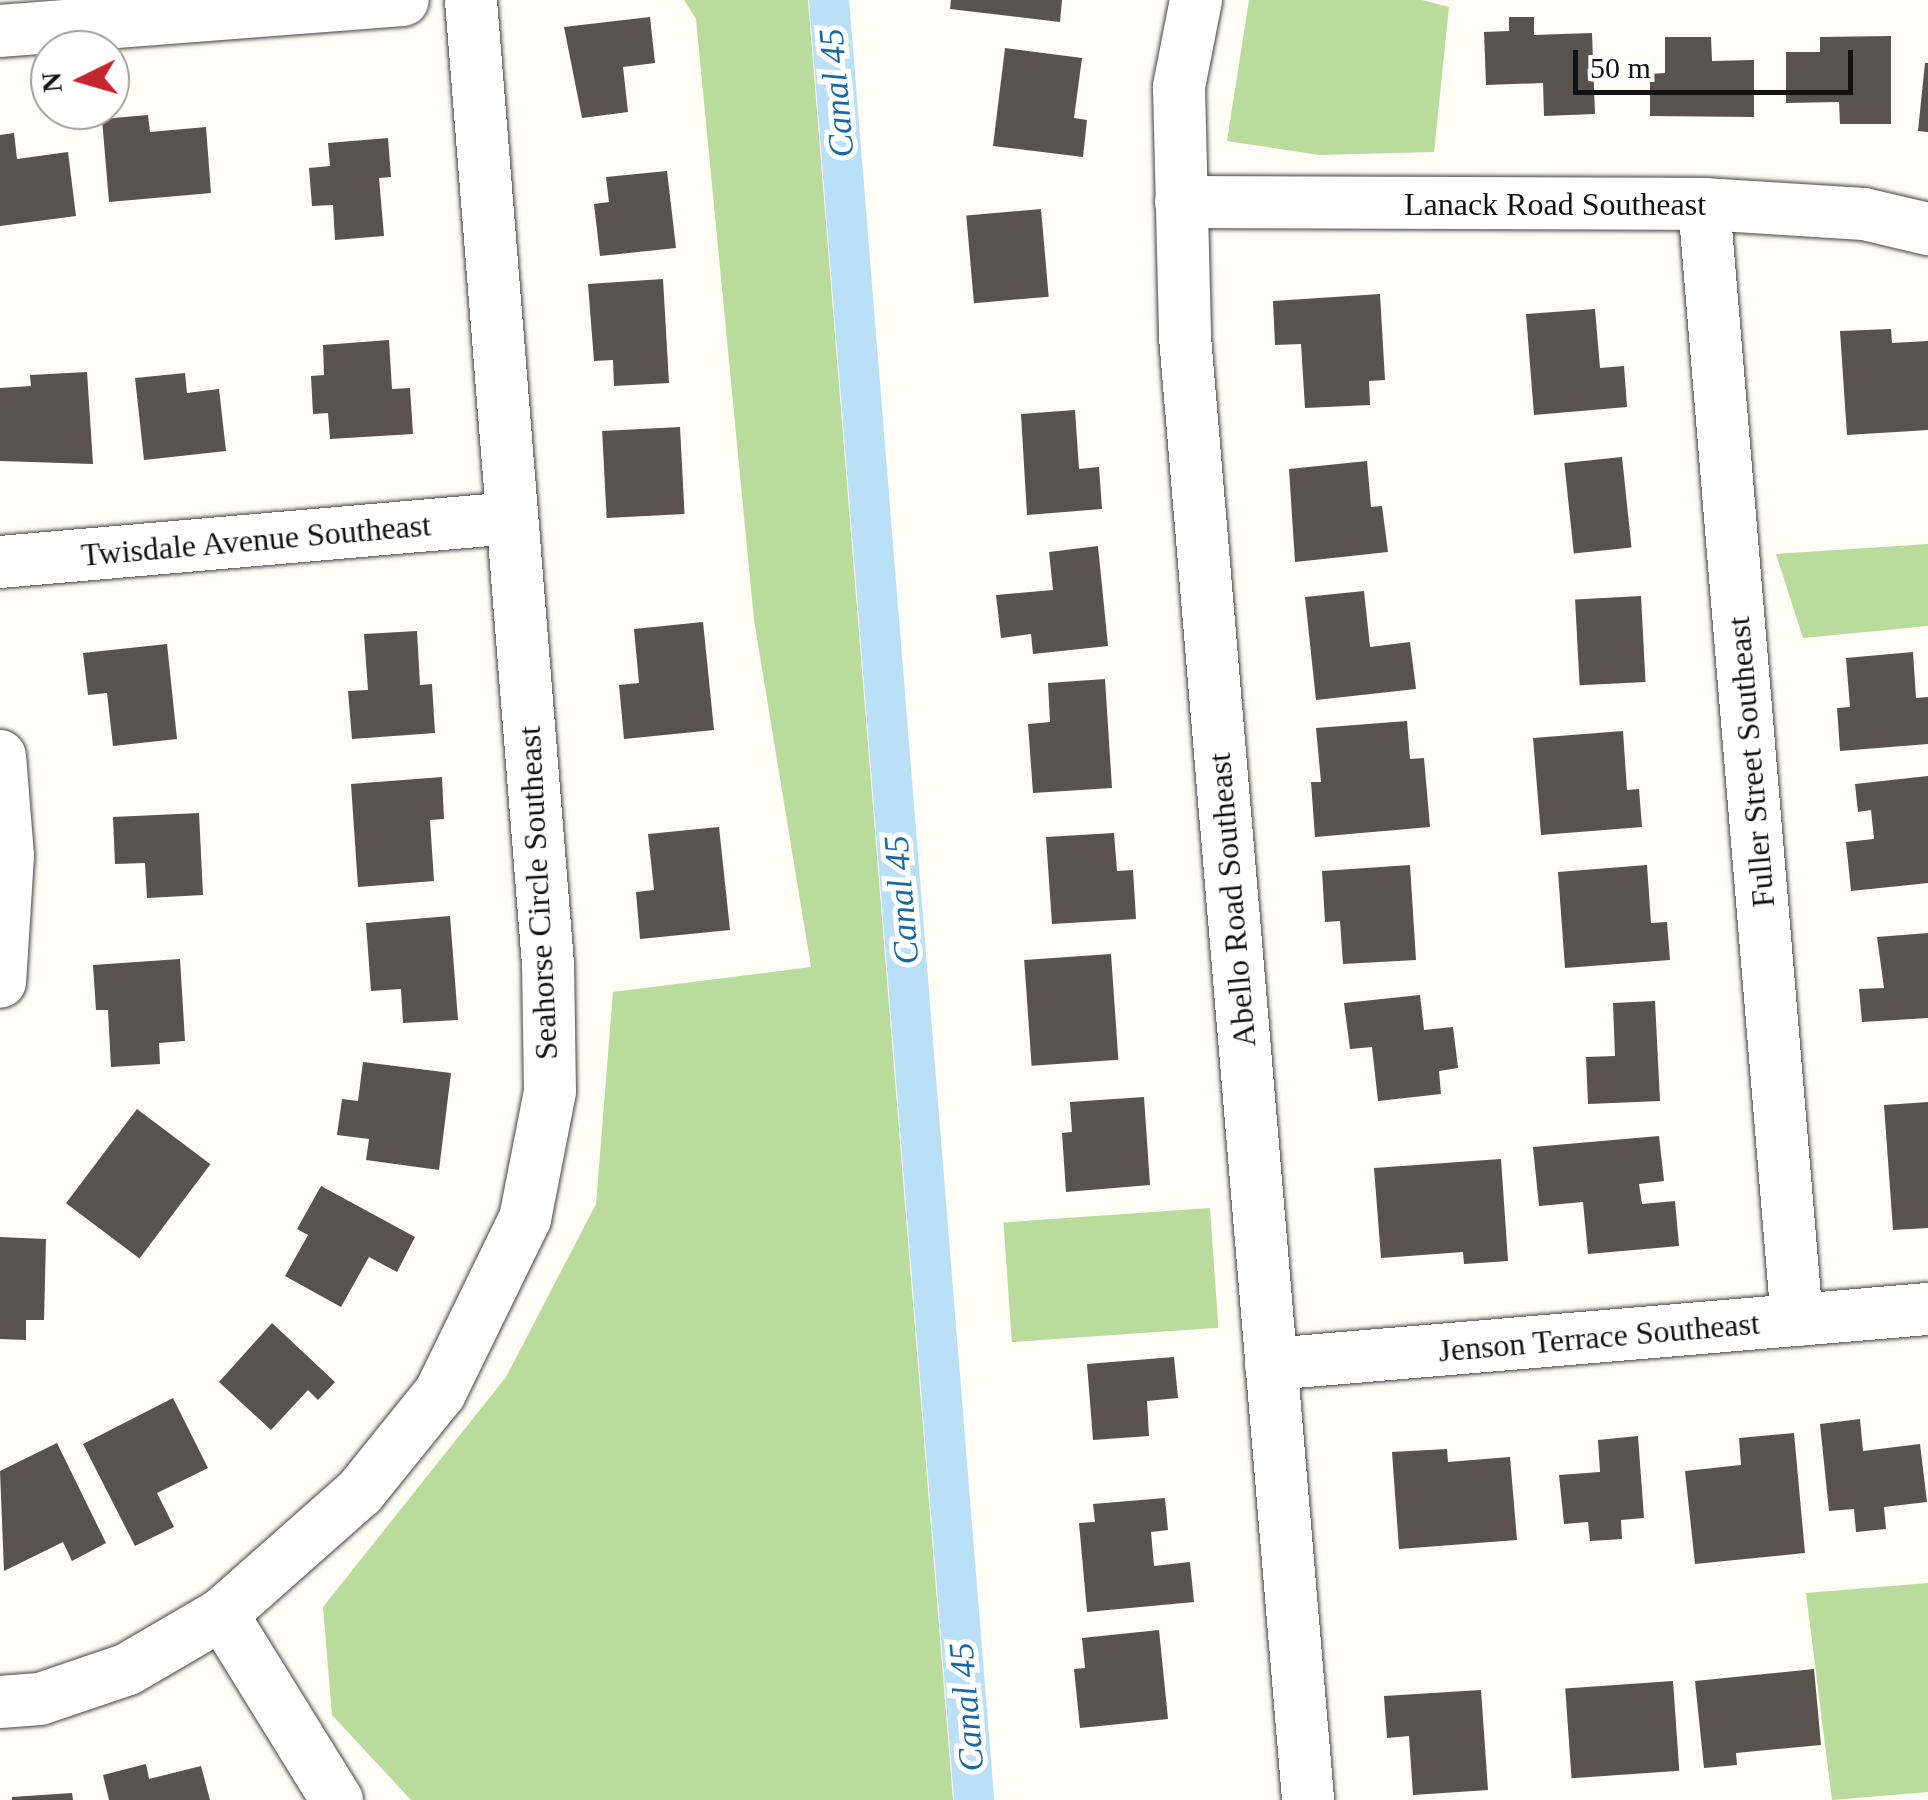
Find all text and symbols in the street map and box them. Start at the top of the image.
water label: Canal 45 [810,27,864,159]
north arrow [30,30,130,130]
scale bar [1578,30,1858,92]
text: 50 m [1590,51,1651,84]
text: N [35,71,68,94]
street label: Lanack Road Southeast [1404,185,1706,223]
street label: Twisdale Avenue Southeast [79,506,433,574]
street label: Fuller Street Southeast [1719,615,1783,909]
street label: Seahorse Circle Southeast [510,725,566,1061]
street label: Abello Road Southeast [1200,751,1264,1049]
water label: Canal 45 [875,834,929,966]
street label: Jenson Terrace Southeast [1436,1304,1762,1370]
water label: Canal 45 [940,1641,994,1773]

